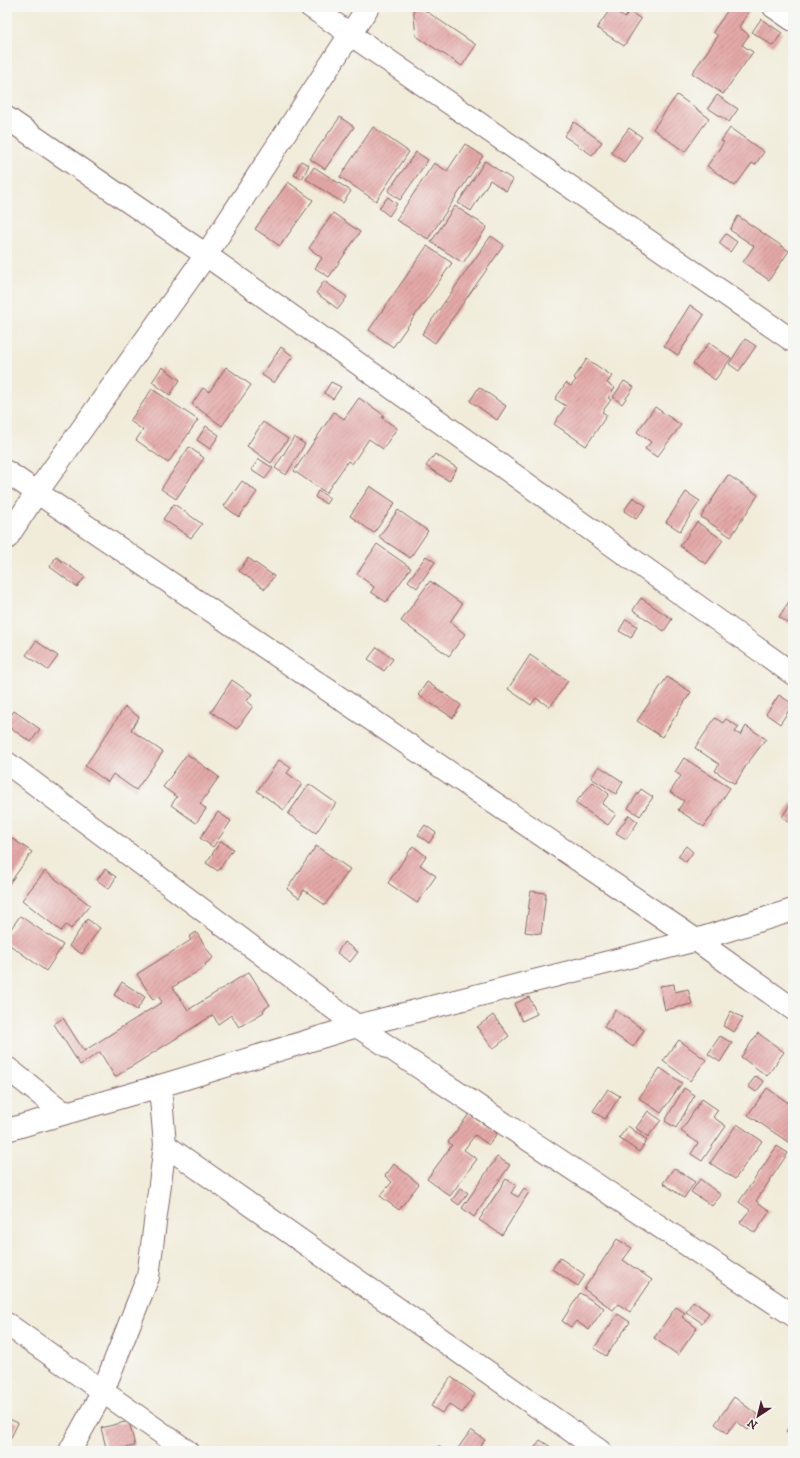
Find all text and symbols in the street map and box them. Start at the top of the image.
north arrow [738,1396,778,1436]
text: N [745,1415,761,1432]

